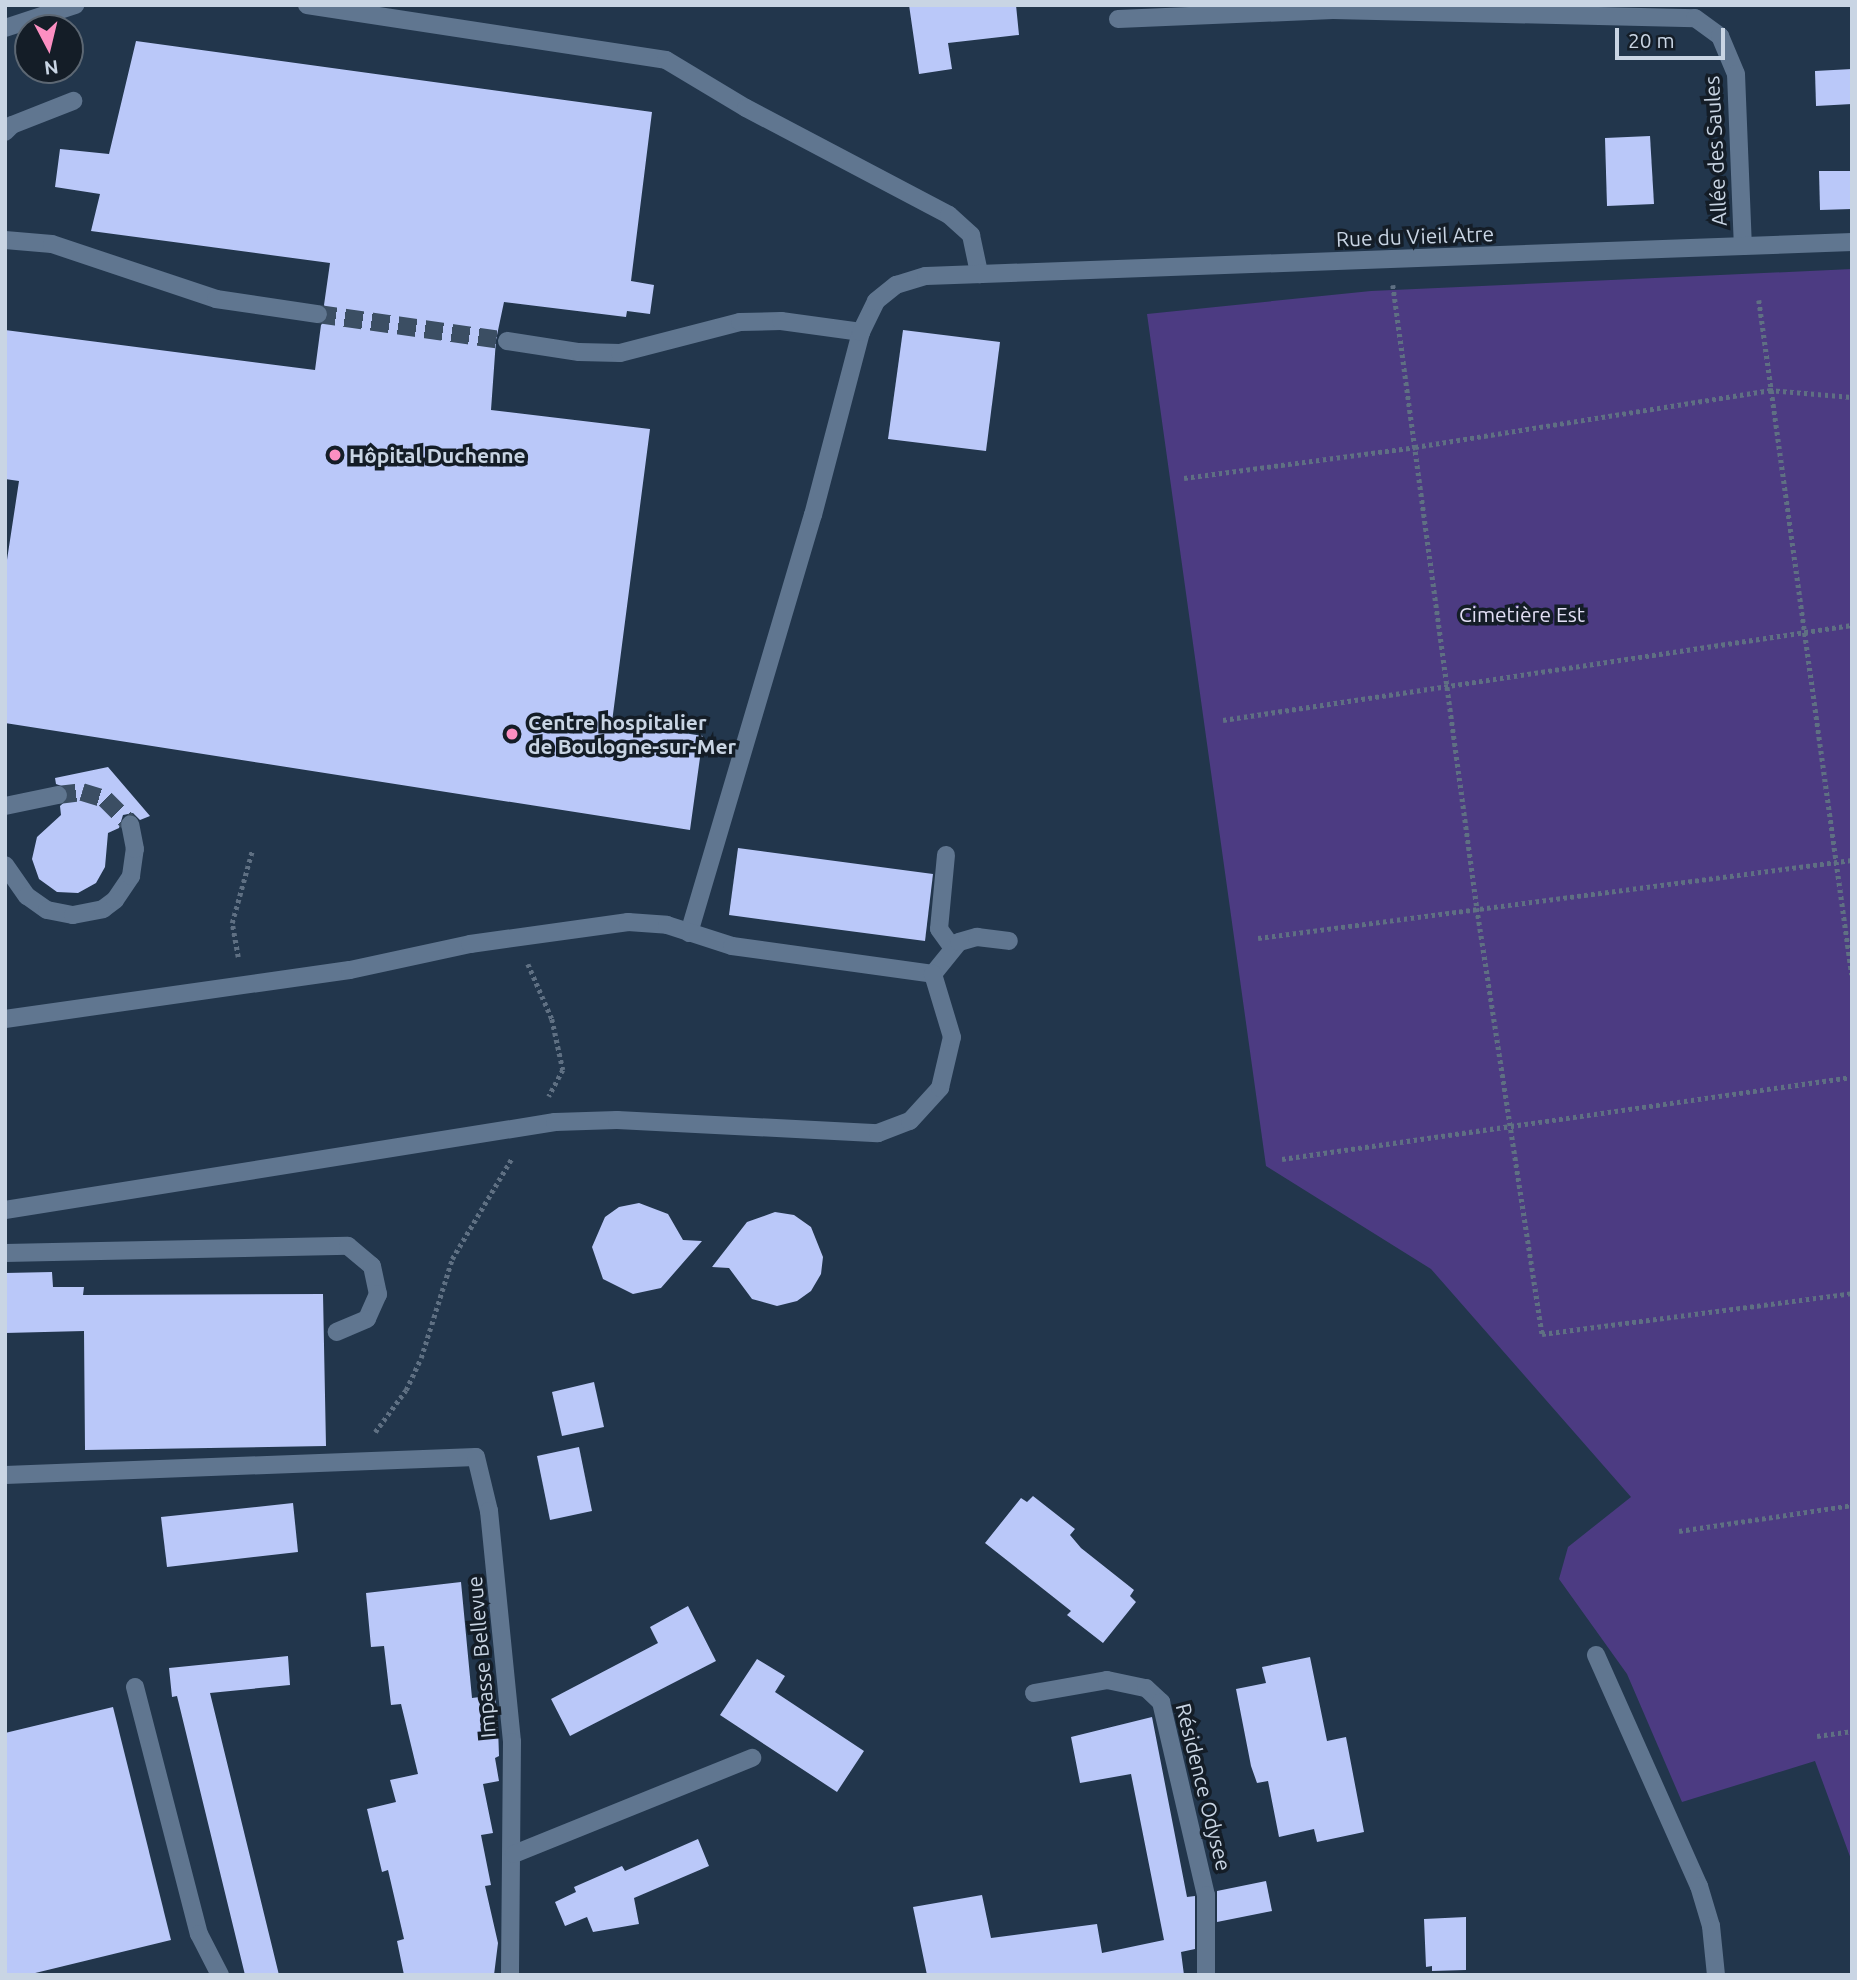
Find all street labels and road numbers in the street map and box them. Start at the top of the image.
street label: Allée des Saules [1698,75,1732,227]
street label: Rue du Vieil Atre [1336,221,1494,251]
street label: Impasse Bellevue [461,1575,501,1739]
street label: Résidence Odysee [1171,1701,1237,1873]

